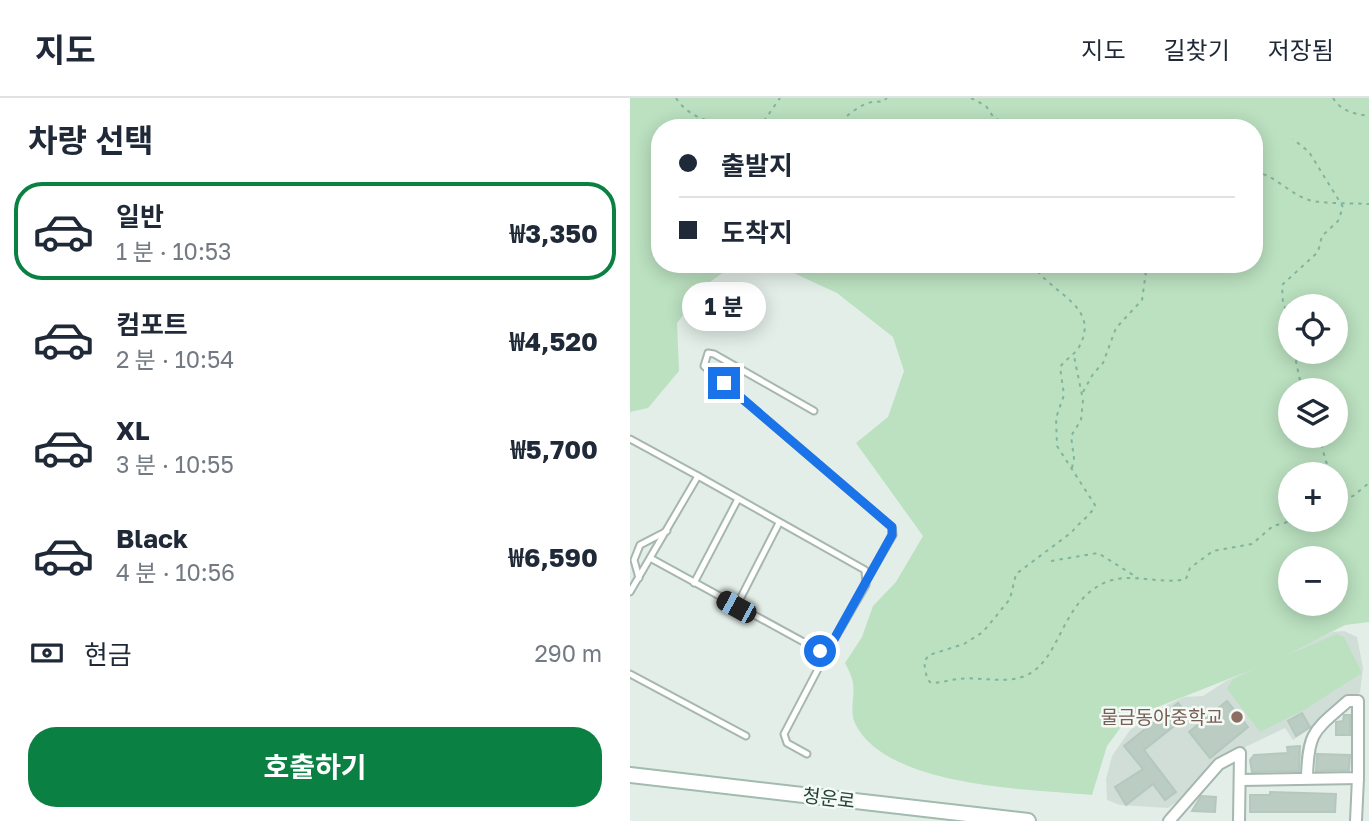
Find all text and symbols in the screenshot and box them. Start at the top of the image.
text: 지도 [35,30,96,69]
text: 지도 [1081,35,1126,64]
text: 길찾기 [1164,35,1230,64]
text: 저장됨 [1268,35,1334,64]
text: 차량 선택 [28,121,154,159]
text: 출발지 [721,150,793,181]
icon: car [32,200,95,263]
text: 일반 [116,201,164,232]
text: 도착지 [721,217,793,248]
text: ₩3,350 [510,218,598,249]
text: 1 분 · 10:53 [116,237,232,265]
callout: 1 분 [682,282,766,330]
text: 1 분 [705,292,743,320]
map controls [1278,294,1348,616]
button: locate [1278,294,1348,364]
icon: car [32,308,95,371]
text: 컴포트 [116,309,188,340]
text: ₩4,520 [509,326,598,357]
text: 2 분 · 10:54 [116,345,234,373]
route end [708,367,740,399]
button: layers [1278,378,1348,448]
text: XL [116,415,150,446]
icon: car [32,416,95,479]
text: ₩5,700 [511,434,598,465]
text: 3 분 · 10:55 [116,450,234,478]
button: + [1278,462,1348,532]
text: Black [116,523,188,554]
icon: car [32,524,95,587]
text: ₩6,590 [509,542,598,573]
button: − [1278,546,1348,616]
text: 4 분 · 10:56 [116,558,235,586]
car [713,588,760,626]
icon: cash [28,634,66,672]
route start [804,635,836,667]
text: 현금 [84,639,132,670]
text: 290 m [534,639,602,667]
place label: 물금동아중학교 [1101,705,1223,728]
marker: 물금동아중학교 [1229,709,1245,725]
button: 호출하기 [28,727,602,807]
street label: 청운로 [802,783,856,812]

